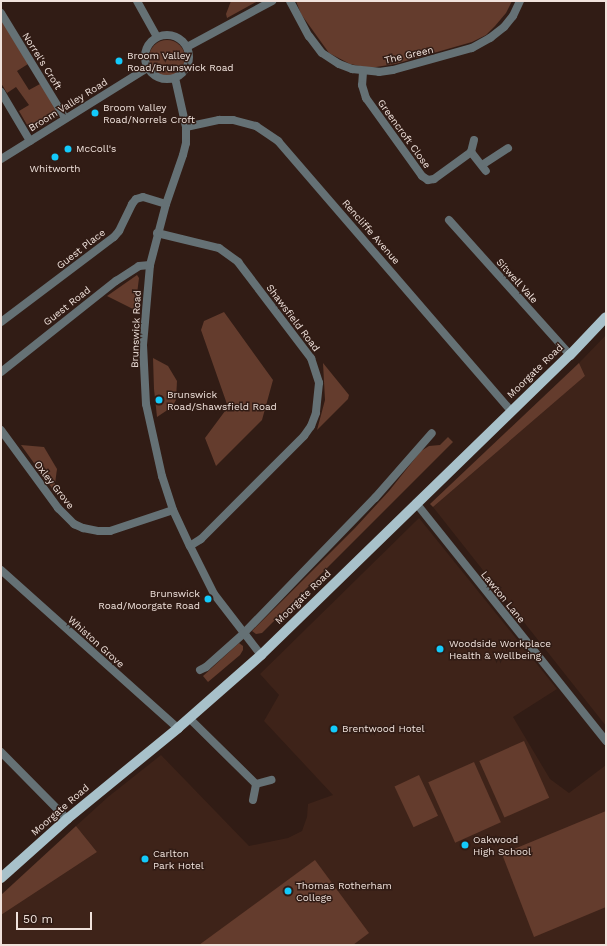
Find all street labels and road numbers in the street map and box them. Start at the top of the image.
street label: Norrel's Croft [20,30,64,92]
street label: The Green [383,44,435,66]
street label: Broom Valley Road [26,76,110,134]
street label: Greencroft Close [375,97,433,171]
street label: Rencliffe Avenue [340,197,402,267]
street label: Guest Place [54,226,108,272]
street label: Sitwell Vale [493,256,541,306]
street label: Shawsfield Road [264,282,322,354]
street label: Guest Road [41,284,93,328]
street label: Brunswick Road [129,290,143,368]
street label: Moorgate Road [505,341,565,401]
street label: Oxley Grove [31,458,77,512]
street label: Moorgate Road [273,567,333,627]
street label: Lawton Lane [478,569,528,625]
street label: Whiston Grove [65,614,127,670]
street label: Moorgate Road [29,782,91,838]

